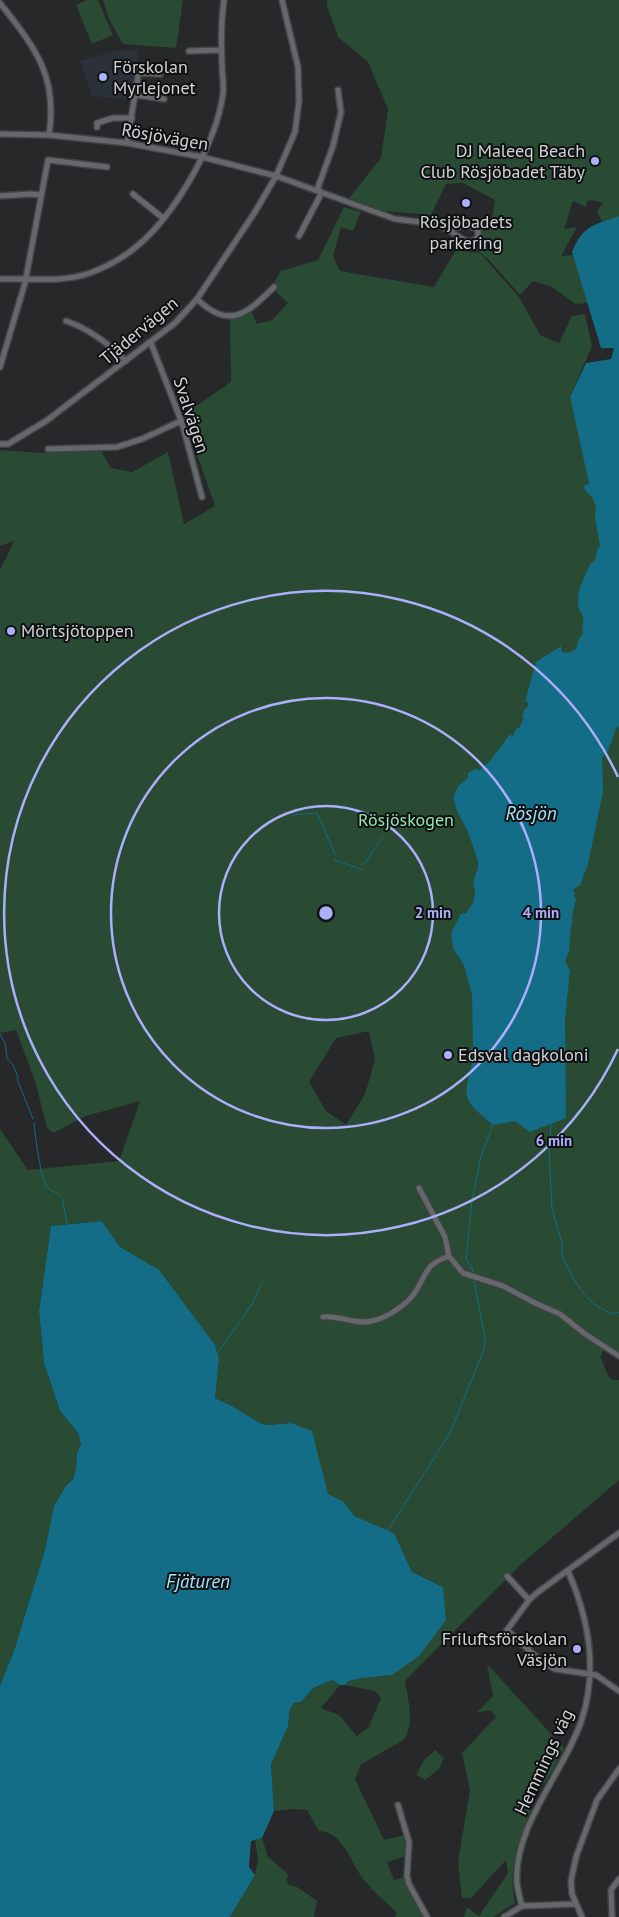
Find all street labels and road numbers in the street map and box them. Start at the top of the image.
street label: Rösjövägen [120,118,210,155]
street label: Tjädervägen [95,291,182,370]
street label: Svalvägen [168,374,215,456]
street label: Hemmings väg [509,1705,578,1818]

